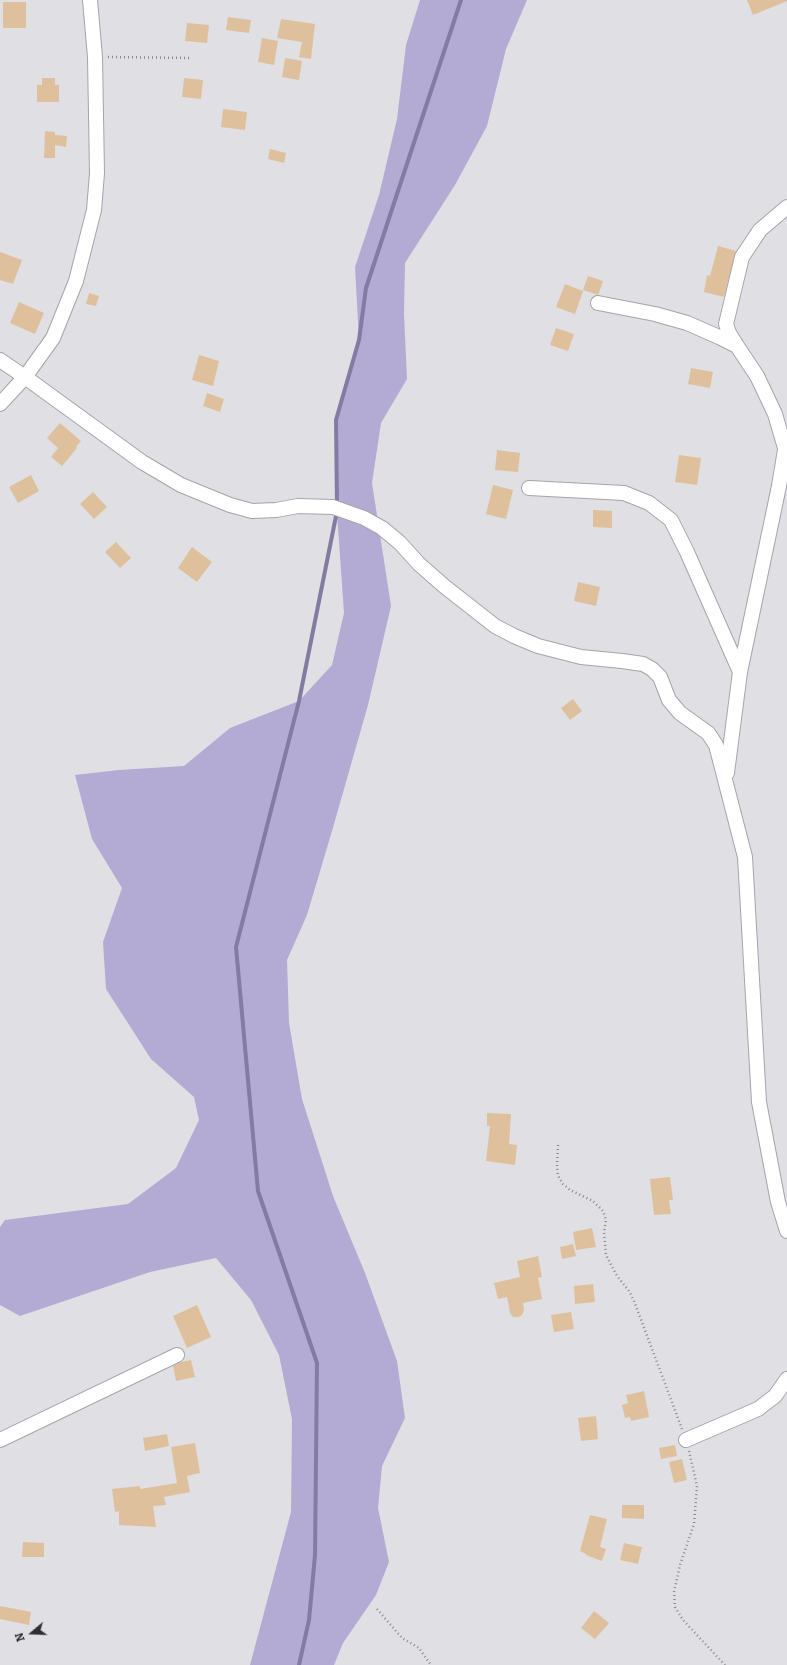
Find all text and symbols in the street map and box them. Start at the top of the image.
north arrow [12,1613,52,1653]
text: N [13,1631,28,1643]

